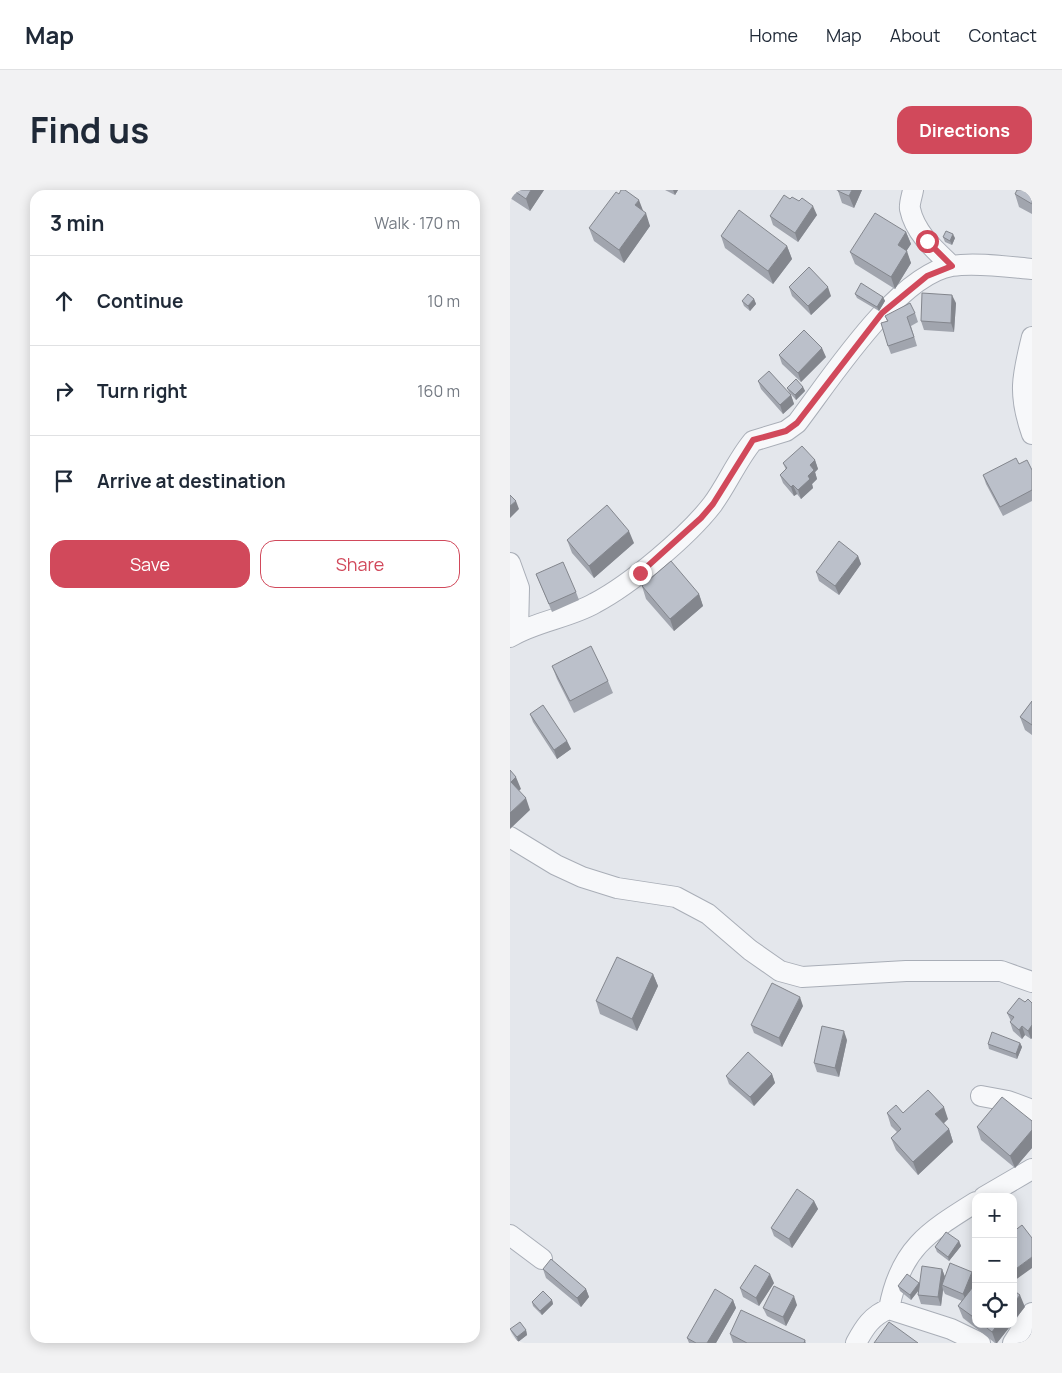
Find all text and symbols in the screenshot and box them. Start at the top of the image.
text: Map [25,18,74,51]
text: Home [749,23,798,47]
text: Map [826,23,862,47]
text: About [890,23,940,47]
text: Contact [968,23,1037,47]
text: Find us [30,106,149,154]
button: Directions [897,106,1032,154]
text: 3 min [50,209,104,237]
text: Walk · 170 m [374,212,460,234]
route start [916,230,939,253]
icon: ahead [50,287,78,315]
text: Continue [97,288,183,314]
text: 10 m [427,290,460,312]
icon: right [50,377,78,405]
text: Turn right [97,378,187,404]
text: 160 m [417,380,460,402]
icon: arrive [50,467,78,495]
text: Arrive at destination [97,468,286,494]
button: Save [50,540,250,588]
button: Share [260,540,460,588]
route end [629,562,652,585]
map controls [972,1193,1017,1328]
button: + [972,1193,1017,1238]
button: − [972,1238,1017,1283]
button: locate [972,1283,1017,1328]

